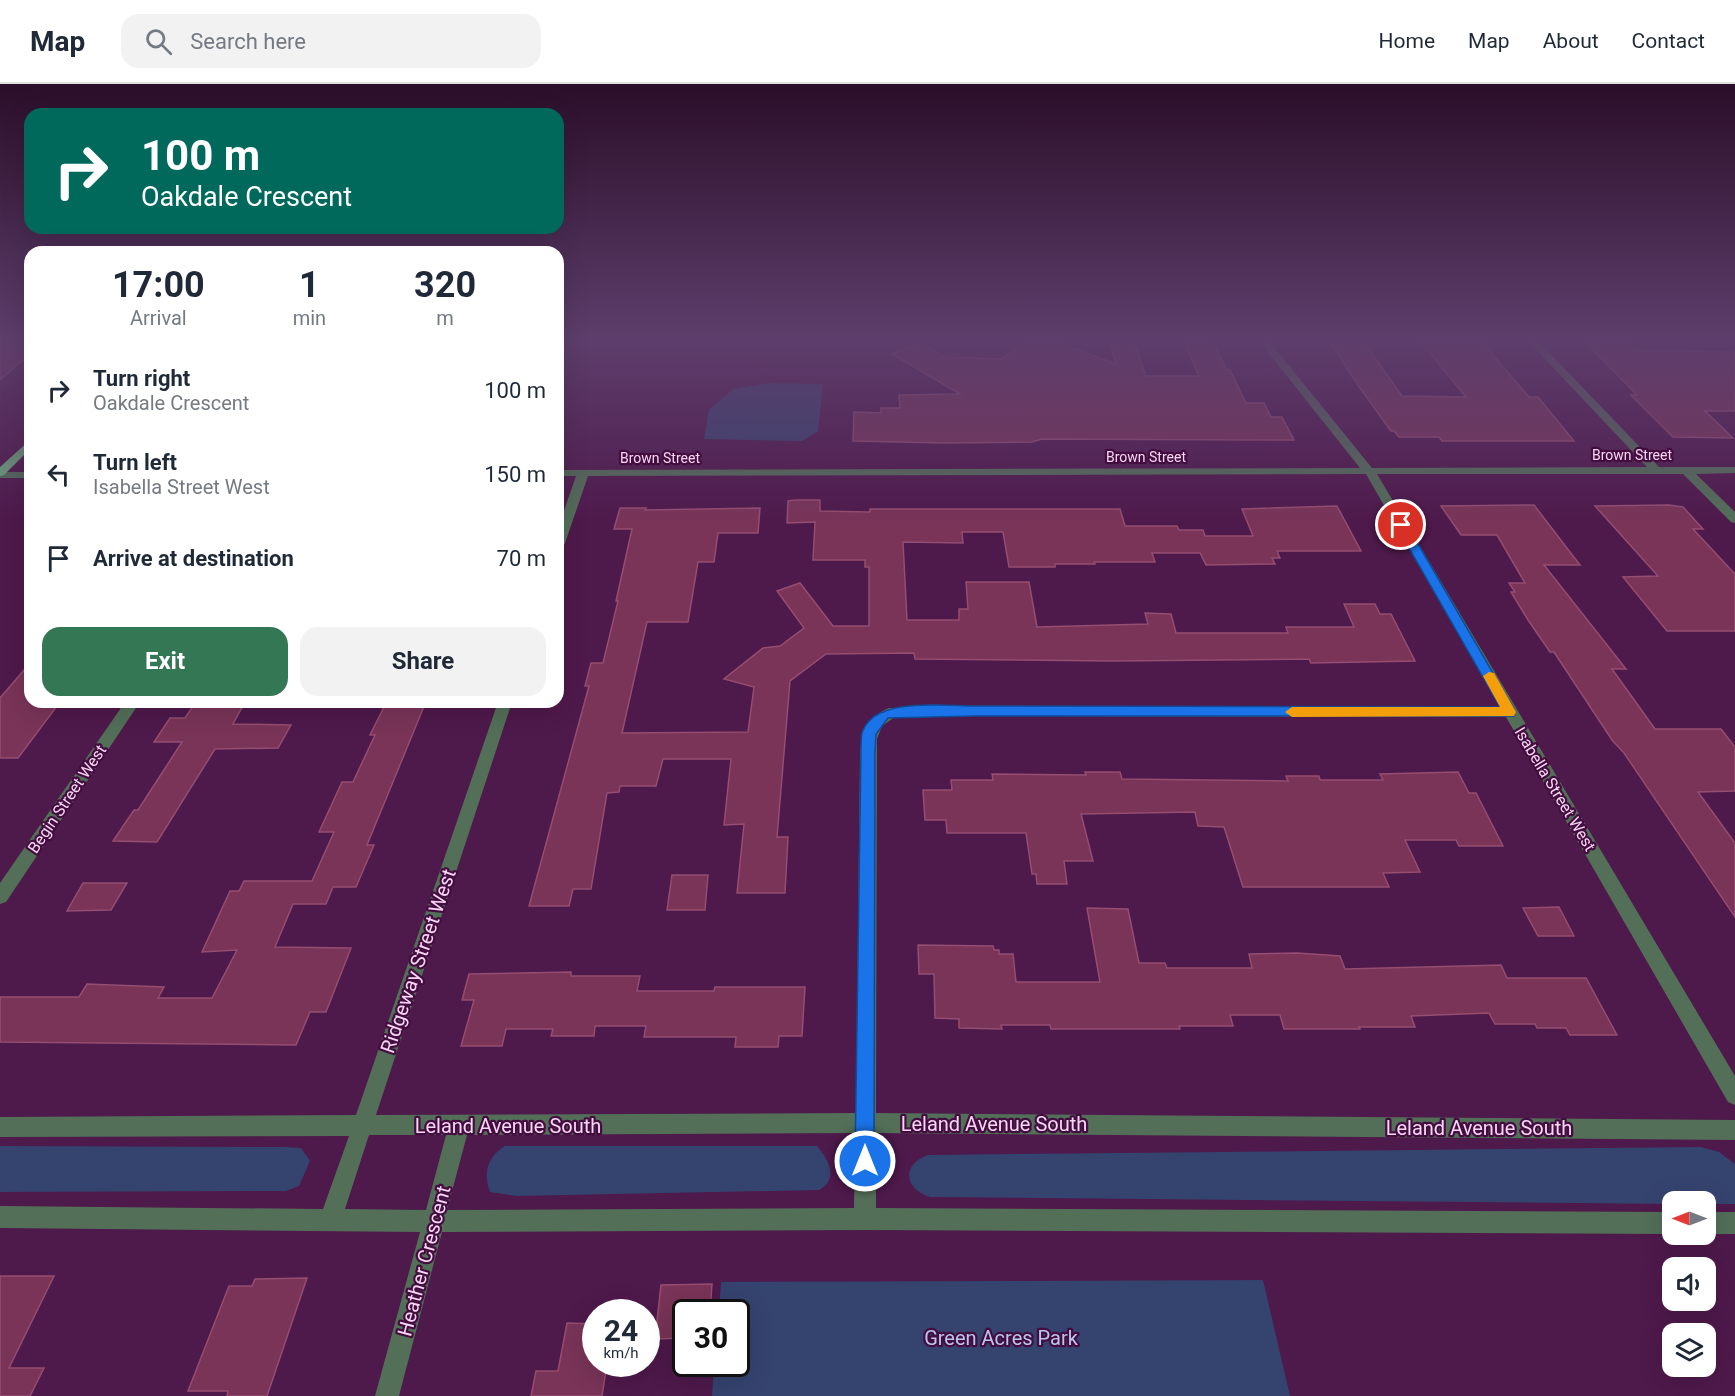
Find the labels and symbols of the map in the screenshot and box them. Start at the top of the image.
street label: Brown Street [1592,447,1672,463]
street label: Brown Street [1106,449,1186,465]
street label: Brown Street [620,450,700,466]
pin [1375,499,1426,550]
street label: Isabella Street West [1510,724,1600,854]
street label: Begin Street West [24,741,110,857]
street label: Ridgeway Street West [375,866,461,1056]
street label: Leland Avenue South [901,1112,1087,1136]
street label: Leland Avenue South [415,1114,601,1138]
street label: Leland Avenue South [1386,1116,1572,1140]
position arrow [833,1129,897,1193]
street label: Heather Crescent [392,1183,456,1339]
north arrow [1662,1191,1716,1245]
speed limit sign: 30 [672,1299,750,1377]
park label: Green Acres Park [924,1326,1079,1350]

